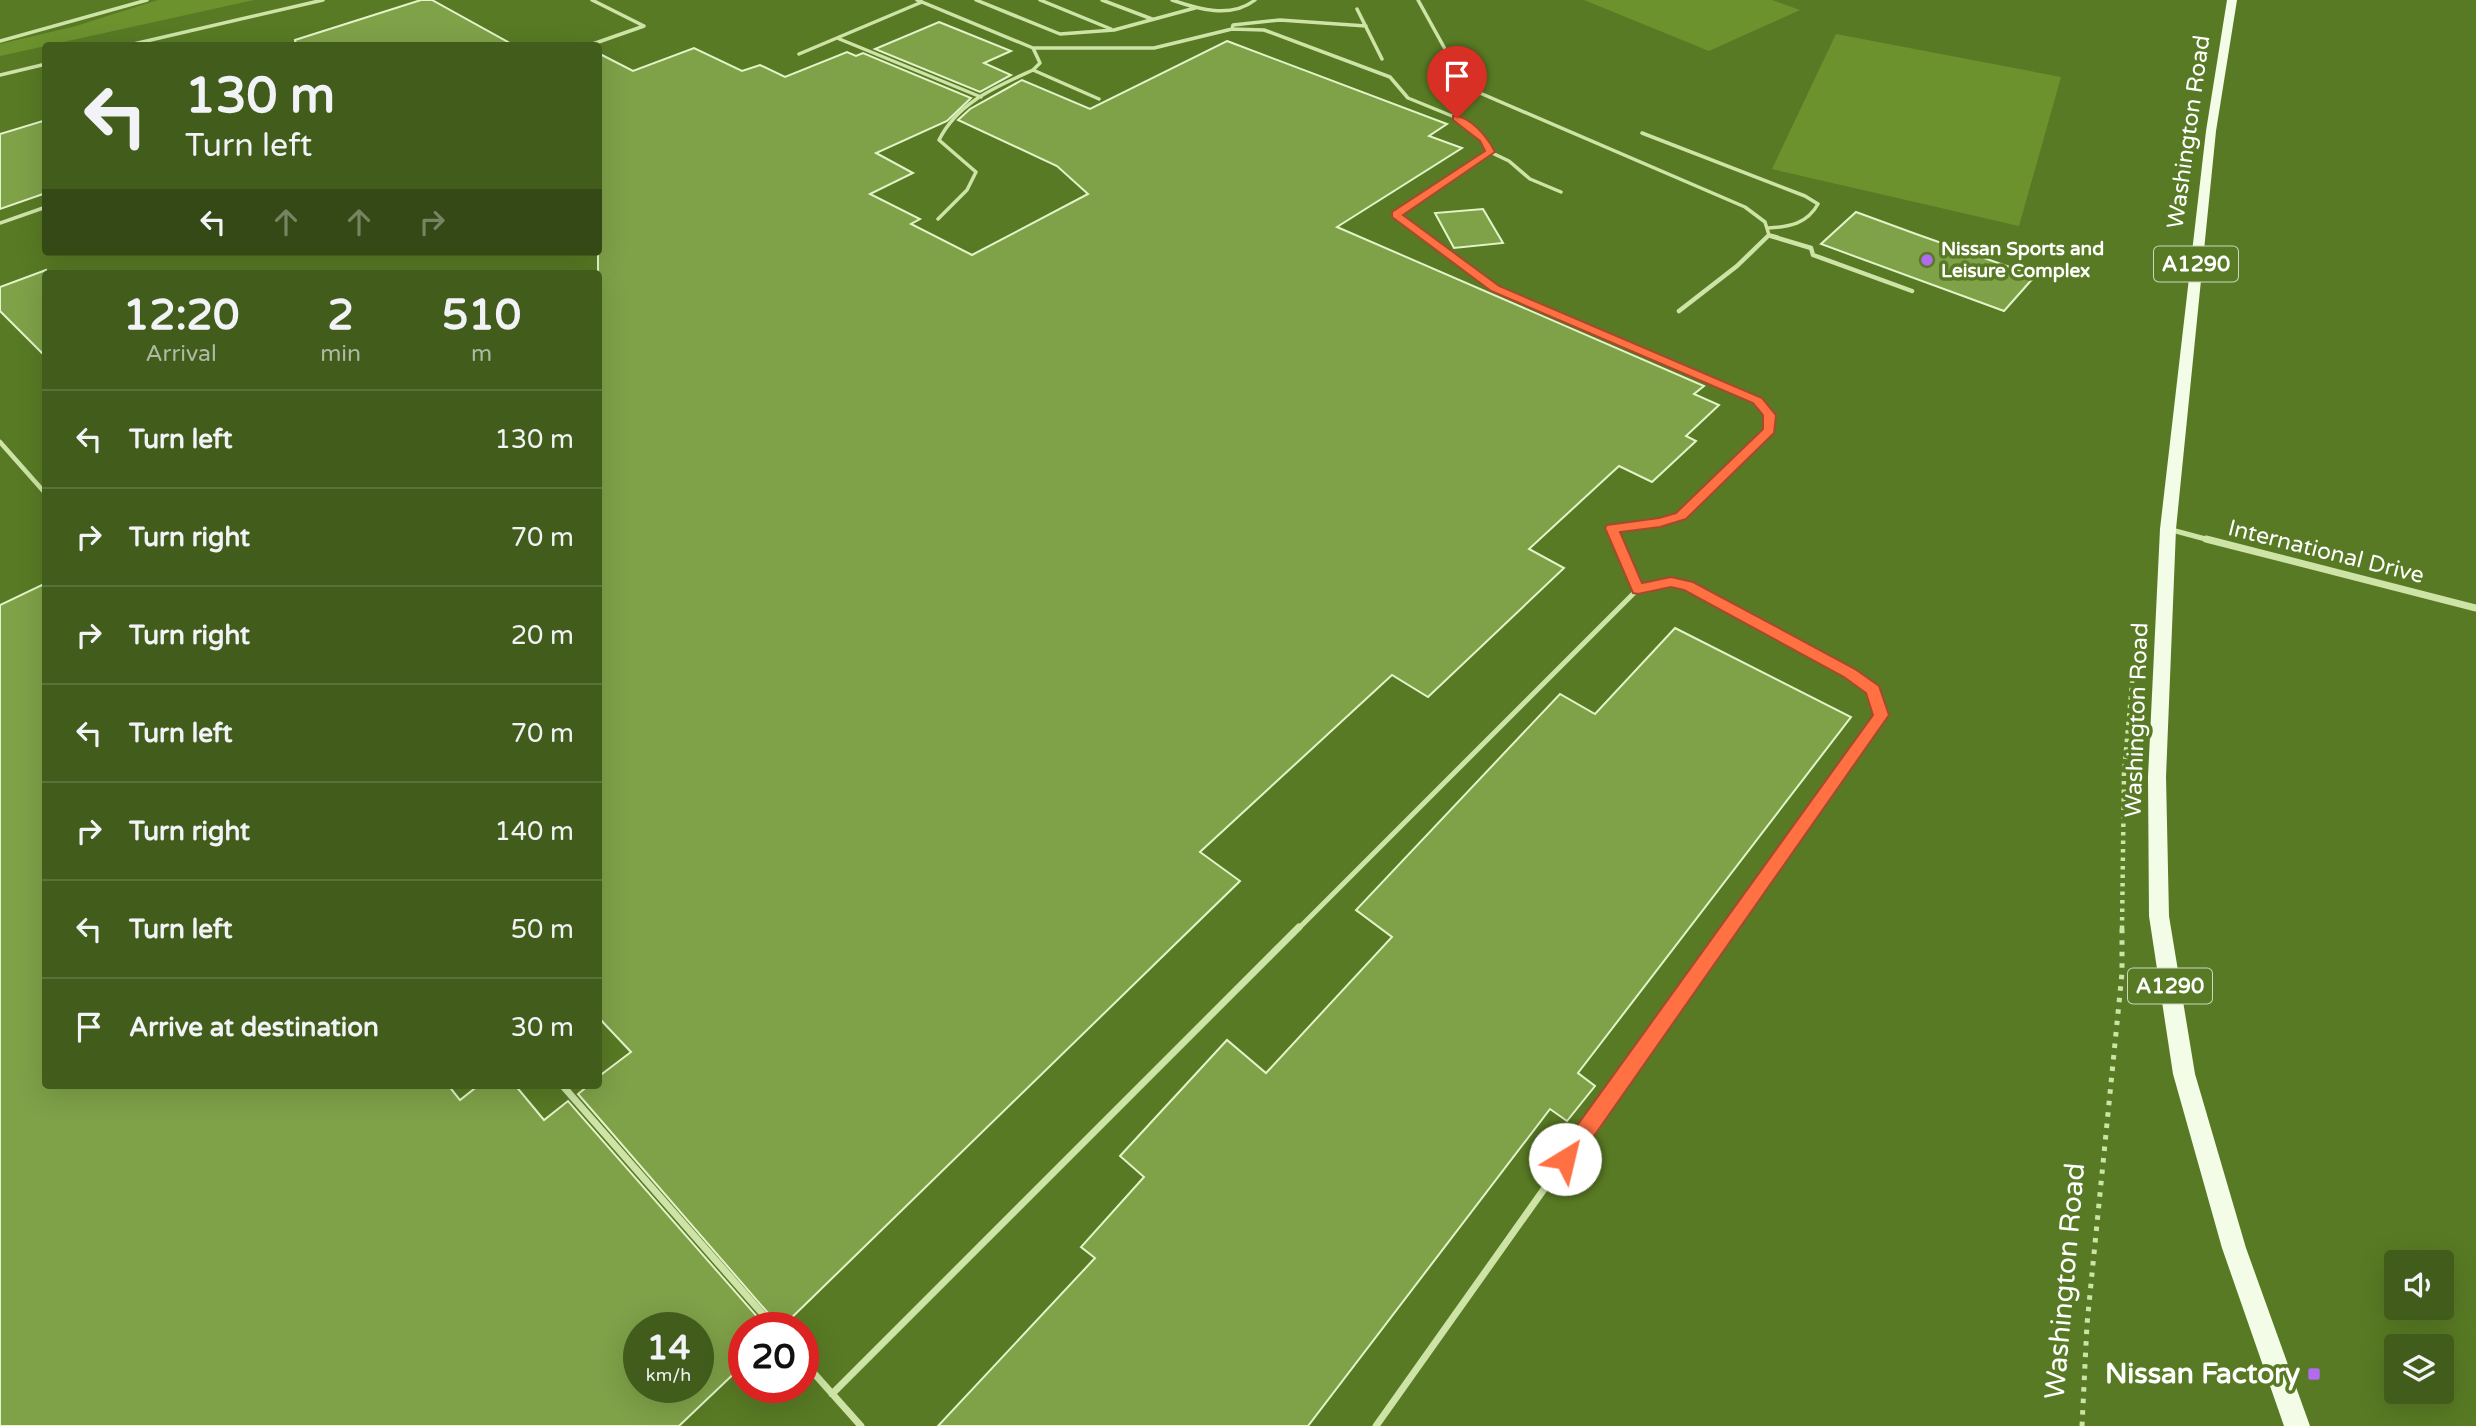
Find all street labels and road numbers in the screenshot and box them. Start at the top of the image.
street label: Washington Road [2162,34,2216,230]
road number: A1290 [2154,246,2238,282]
street label: International Drive [2225,514,2427,590]
street label: Washington Road [2120,622,2154,818]
road number: A1290 [2128,968,2212,1004]
street label: Washington Road [2038,1161,2092,1401]

